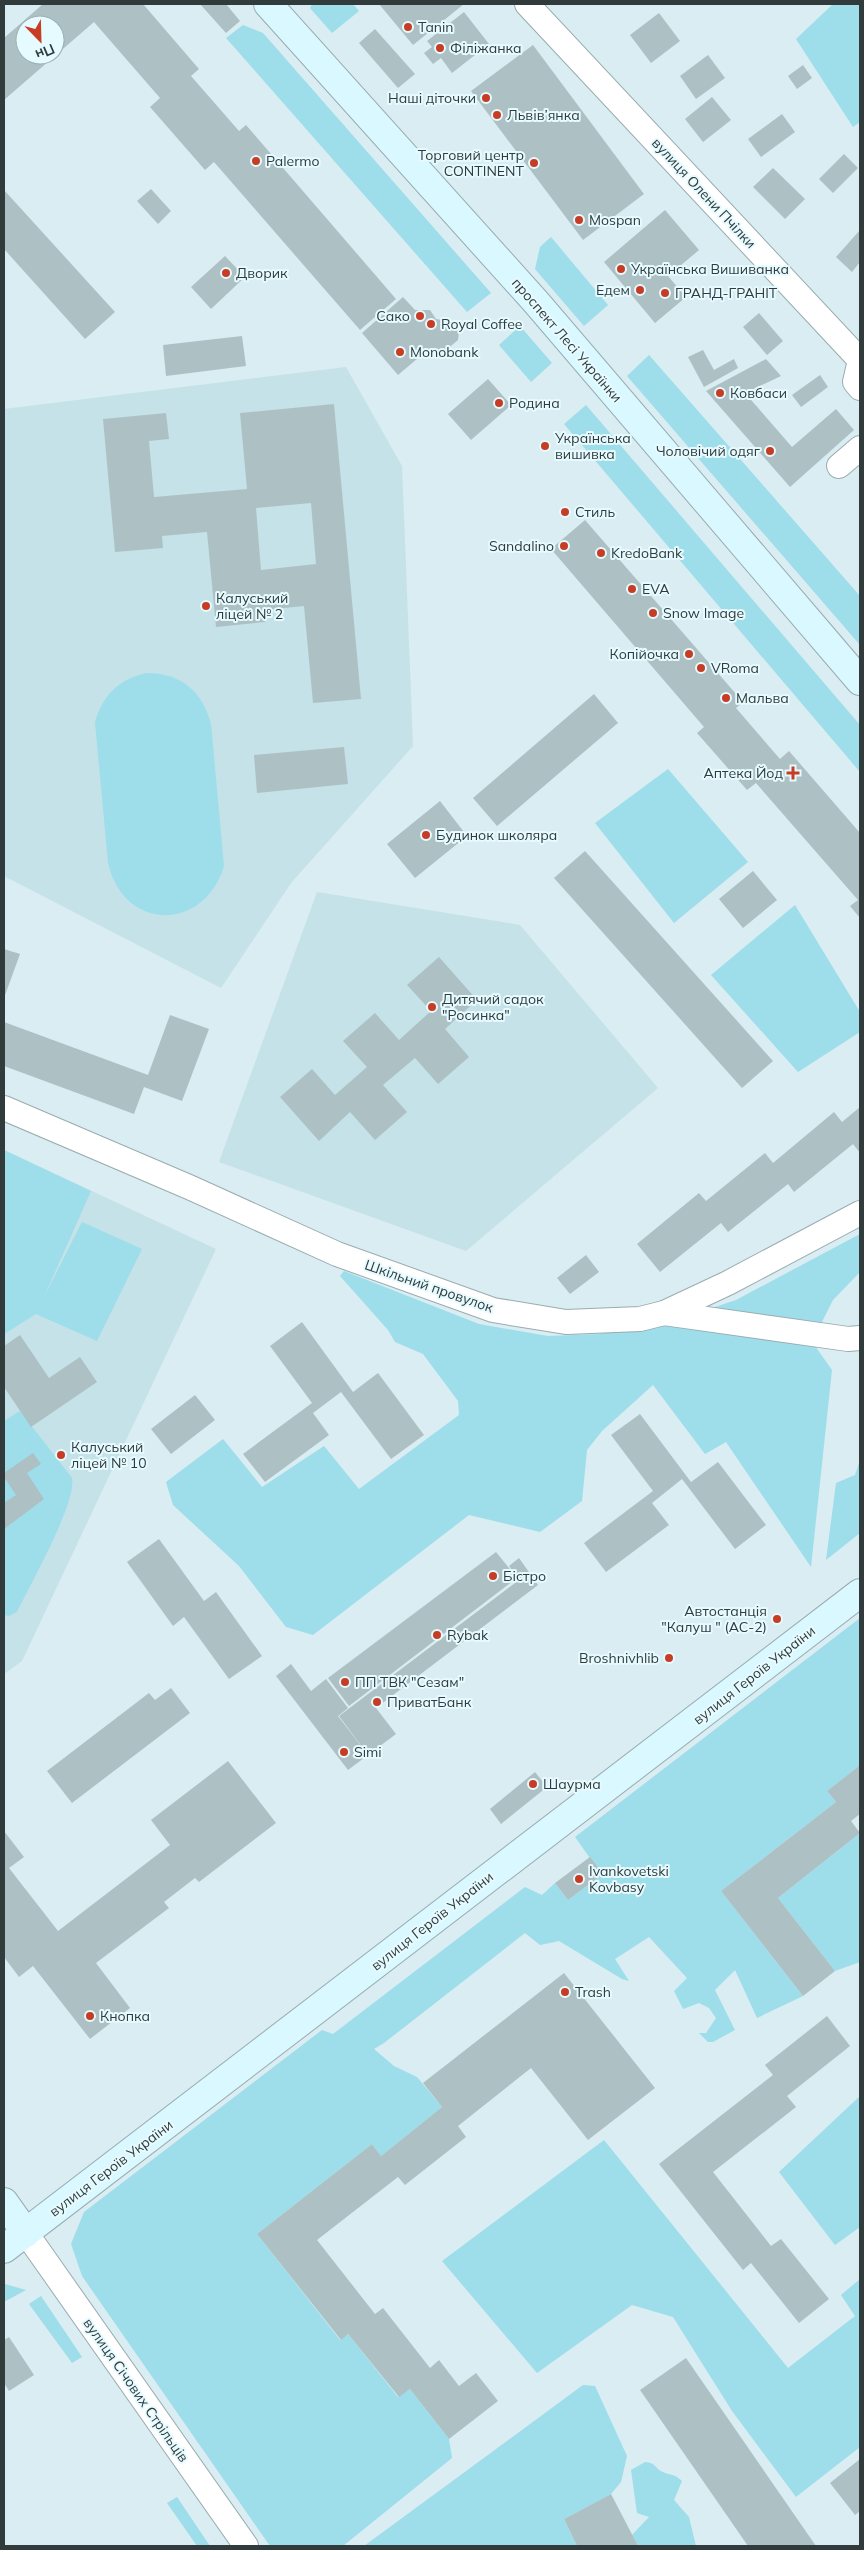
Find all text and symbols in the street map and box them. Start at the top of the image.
north arrow [15,15,65,65]
place label: Tanin [418,18,454,36]
marker: Tanin [402,21,414,33]
place label: Філіжанка [450,39,522,57]
text: Пн [33,40,58,64]
marker: Філіжанка [434,42,446,54]
place label: Наші діточки [388,89,476,107]
marker: Наші діточки [480,92,492,104]
place label: Львів’янка [507,106,580,124]
marker: Львів’янка [491,109,503,121]
street label: вулиця Олени Пчілки [648,134,760,252]
place label: Торговий центр CONTINENT [418,146,525,180]
place label: Palermo [266,152,320,170]
marker: Palermo [250,155,262,167]
marker: Торговий центр CONTINENT [528,157,540,169]
place label: Mospan [589,211,641,229]
marker: Mospan [573,214,585,226]
place label: Українська Вишиванка [630,260,789,278]
marker: Українська Вишиванка [615,263,627,275]
place label: Дворик [236,264,288,282]
marker: Дворик [220,267,232,279]
street label: проспект Лесі Українки [508,274,626,406]
place label: Едем [596,281,630,299]
marker: Едем [634,284,646,296]
place label: ГРАНД-ГРАНІТ [675,284,778,302]
marker: ГРАНД-ГРАНІТ [659,287,671,299]
place label: Сако [376,307,410,325]
marker: Сако [414,310,426,322]
place label: Royal Coffee [441,315,522,333]
marker: Royal Coffee [425,318,437,330]
place label: Monobank [410,343,479,361]
marker: Monobank [394,346,406,358]
place label: Ковбаси [730,384,787,402]
marker: Ковбаси [714,387,726,399]
place label: Родина [509,394,560,412]
marker: Родина [493,397,505,409]
place label: Українська вишивка [554,429,631,463]
marker: Українська вишивка [539,440,551,452]
place label: Чоловічий одяг [656,442,761,460]
marker: Чоловічий одяг [764,445,776,457]
place label: Стиль [575,503,615,521]
marker: Стиль [559,506,571,518]
place label: Sandalino [489,537,554,555]
marker: Sandalino [558,540,570,552]
place label: KredoBank [611,544,683,562]
marker: KredoBank [595,547,607,559]
place label: ЕVA [642,580,670,598]
marker: ЕVA [626,583,638,595]
place label: Калуський ліцей № 2 [216,589,288,623]
marker: Калуський ліцей № 2 [200,600,212,612]
place label: Snow Image [663,604,744,622]
marker: Snow Image [647,607,659,619]
place label: Копійочка [610,645,679,663]
marker: Копійочка [683,648,695,660]
place label: VRoma [711,659,759,677]
marker: VRoma [695,662,707,674]
place label: Мальва [736,689,789,707]
marker: Мальва [720,692,732,704]
place label: Аптека Йод [703,764,783,782]
marker: Аптека Йод [787,767,799,779]
place label: Будинок школяра [436,826,557,844]
marker: Будинок школяра [420,829,432,841]
place label: Дитячий садок "Росинка" [442,990,544,1024]
marker: Дитячий садок "Росинка" [426,1001,438,1013]
street label: Шкільний провулок [362,1256,496,1317]
place label: Калуський ліцей № 10 [71,1438,147,1472]
marker: Калуський ліцей № 10 [55,1449,67,1461]
place label: Бістро [503,1567,546,1585]
marker: Бістро [487,1570,499,1582]
place label: Автостанція "Калуш " (АС-2) [661,1602,767,1636]
marker: Автостанція "Калуш " (АС-2) [771,1613,783,1625]
street label: вулиця Героїв України [689,1622,819,1728]
place label: Rybak [447,1626,489,1644]
marker: Rybak [431,1629,443,1641]
place label: Broshnivhlib [579,1649,659,1667]
marker: Broshnivhlib [663,1652,675,1664]
place label: ПП ТВК "Сезам" [355,1673,464,1691]
marker: ПП ТВК "Сезам" [339,1676,351,1688]
place label: ПриватБанк [387,1693,472,1711]
marker: ПриватБанк [371,1696,383,1708]
place label: Simi [354,1743,382,1761]
marker: Simi [338,1746,350,1758]
place label: Шаурма [543,1775,601,1793]
marker: Шаурма [527,1778,539,1790]
place label: Ivankovetski Kovbasy [589,1862,669,1896]
street label: вулиця Героїв України [367,1868,497,1974]
marker: Ivankovetski Kovbasy [573,1873,585,1885]
place label: Trash [575,1983,611,2001]
marker: Trash [559,1986,571,1998]
place label: Кнопка [100,2007,150,2025]
marker: Кнопка [84,2010,96,2022]
street label: вулиця Героїв України [46,2116,176,2220]
street label: вулиця Січових Стрільців [79,2315,193,2466]

